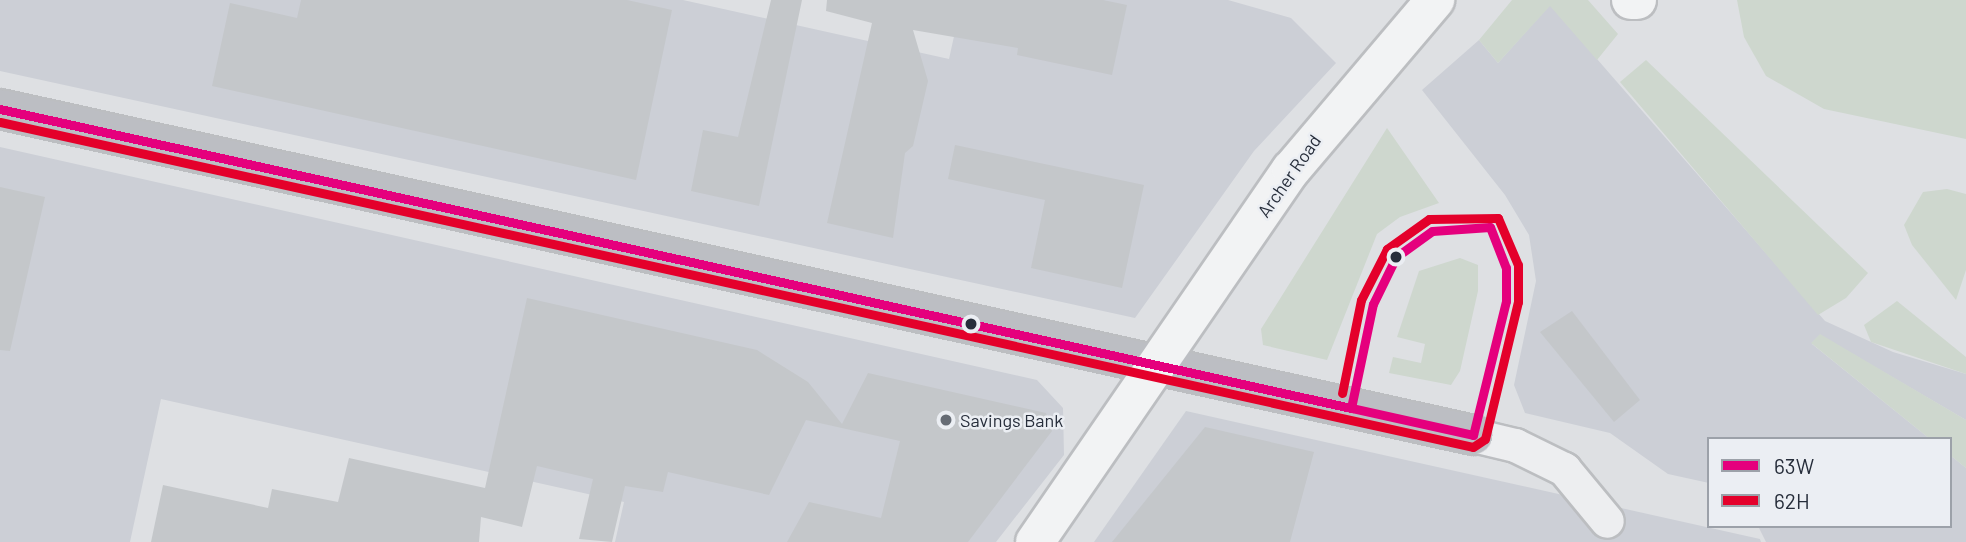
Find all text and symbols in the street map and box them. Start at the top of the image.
street label: Archer Road [1253,131,1325,221]
unlabelled marker [1389,250,1403,264]
unlabelled marker [964,317,978,331]
place label: Savings Bank [960,409,1063,431]
marker: Savings Bank [938,412,954,428]
legend [1707,437,1952,528]
text: 63W [1774,453,1814,478]
text: 62H [1774,488,1810,513]

